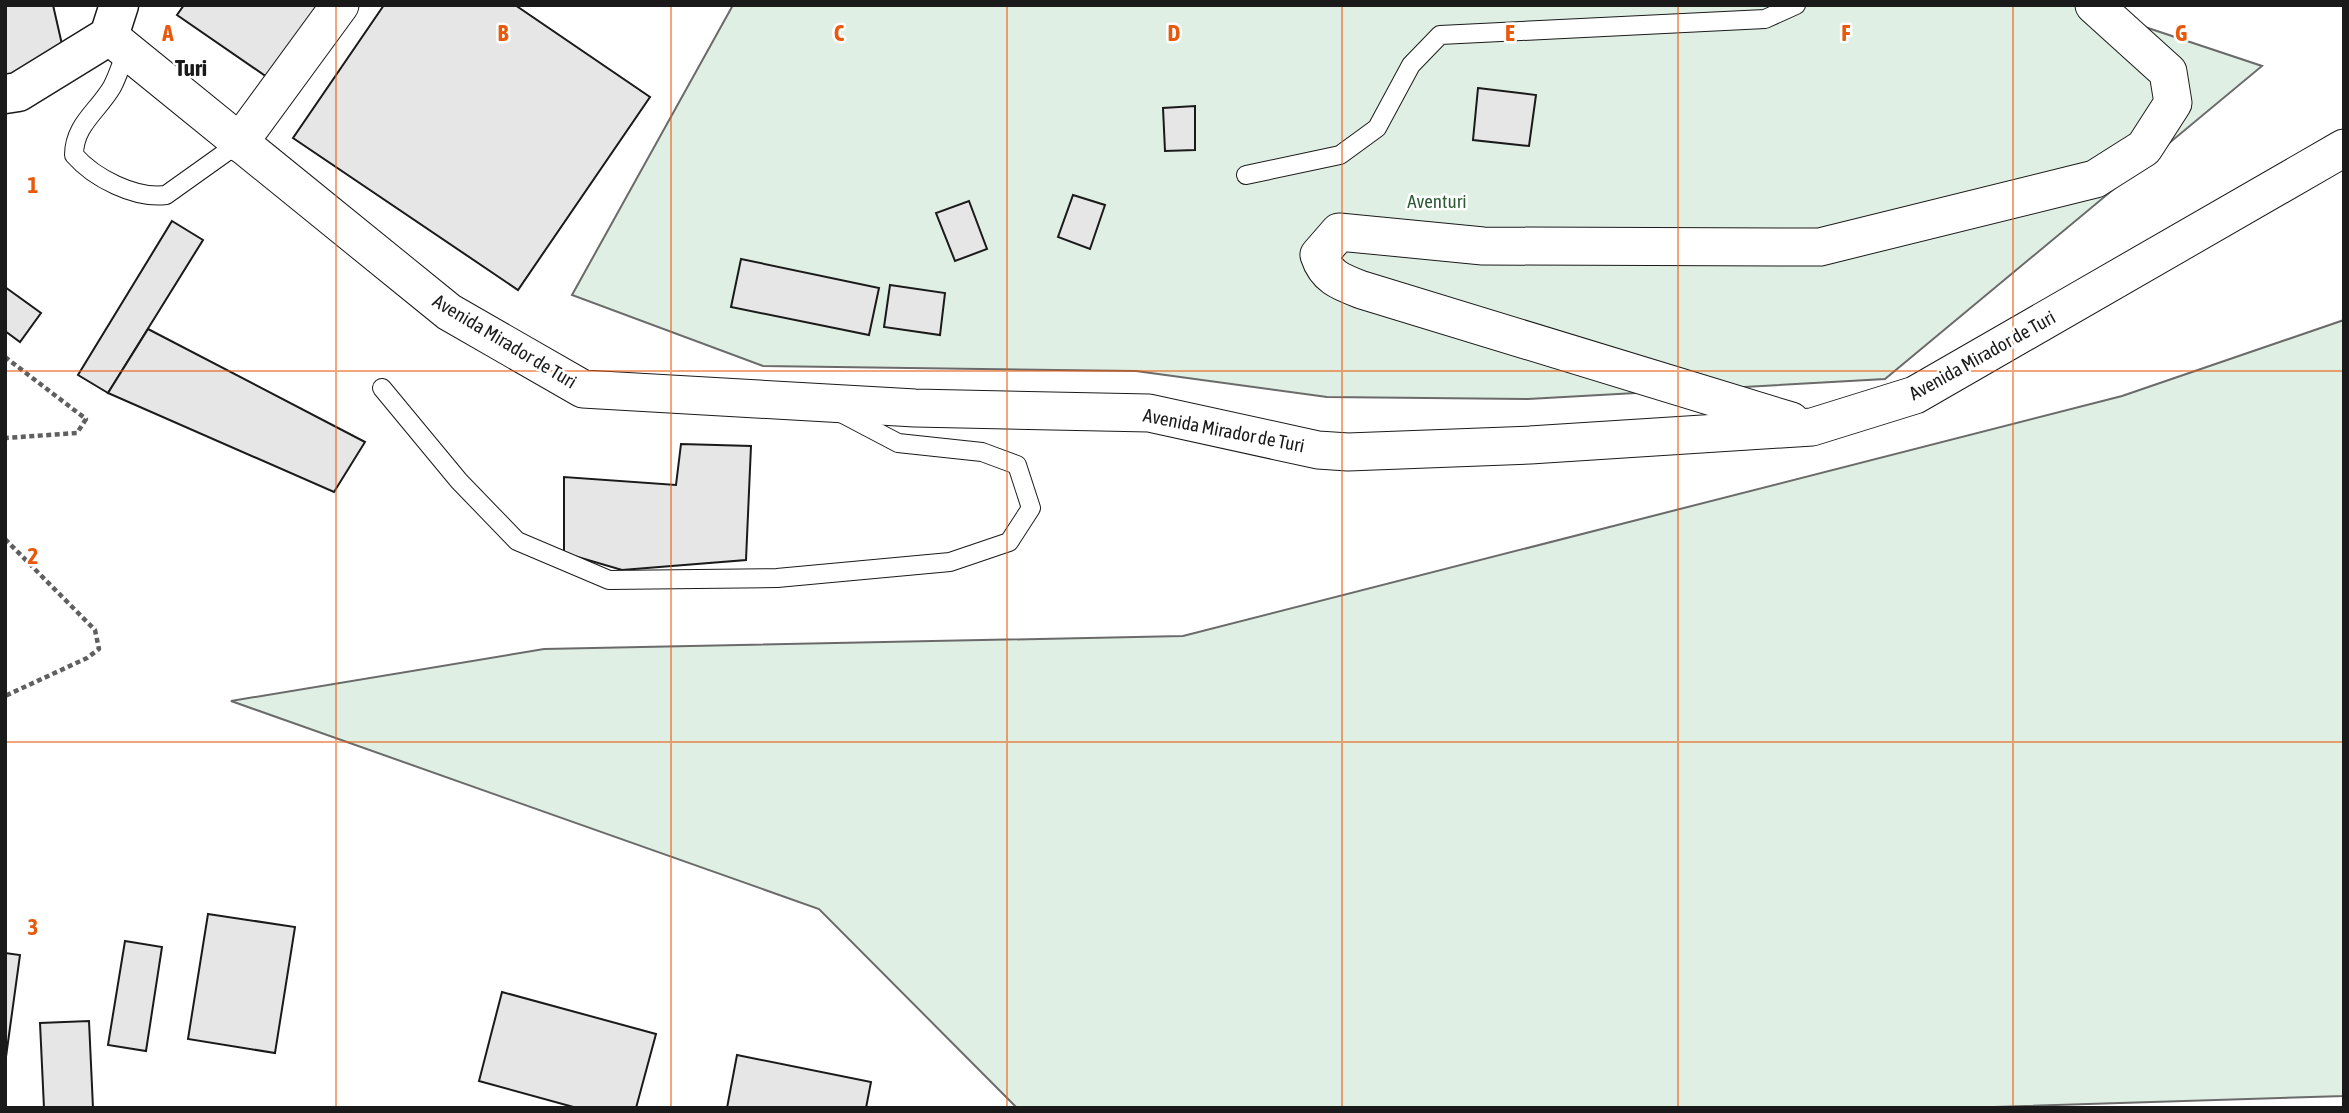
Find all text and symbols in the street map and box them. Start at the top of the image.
text: A [161,20,174,46]
text: B [498,20,509,46]
text: C [834,20,845,46]
text: D [1168,20,1181,46]
text: E [1505,20,1515,46]
text: F [1841,20,1851,46]
text: G [2175,20,2187,46]
district label: Turi [175,55,207,81]
text: 1 [28,172,39,198]
park label: Aventuri [1407,190,1467,212]
street label: Avenida Mirador de Turi [429,289,581,393]
street label: Avenida Mirador de Turi [1905,306,2059,404]
street label: Avenida Mirador de Turi [1142,404,1306,456]
text: 2 [28,543,38,569]
text: 3 [28,914,38,940]

